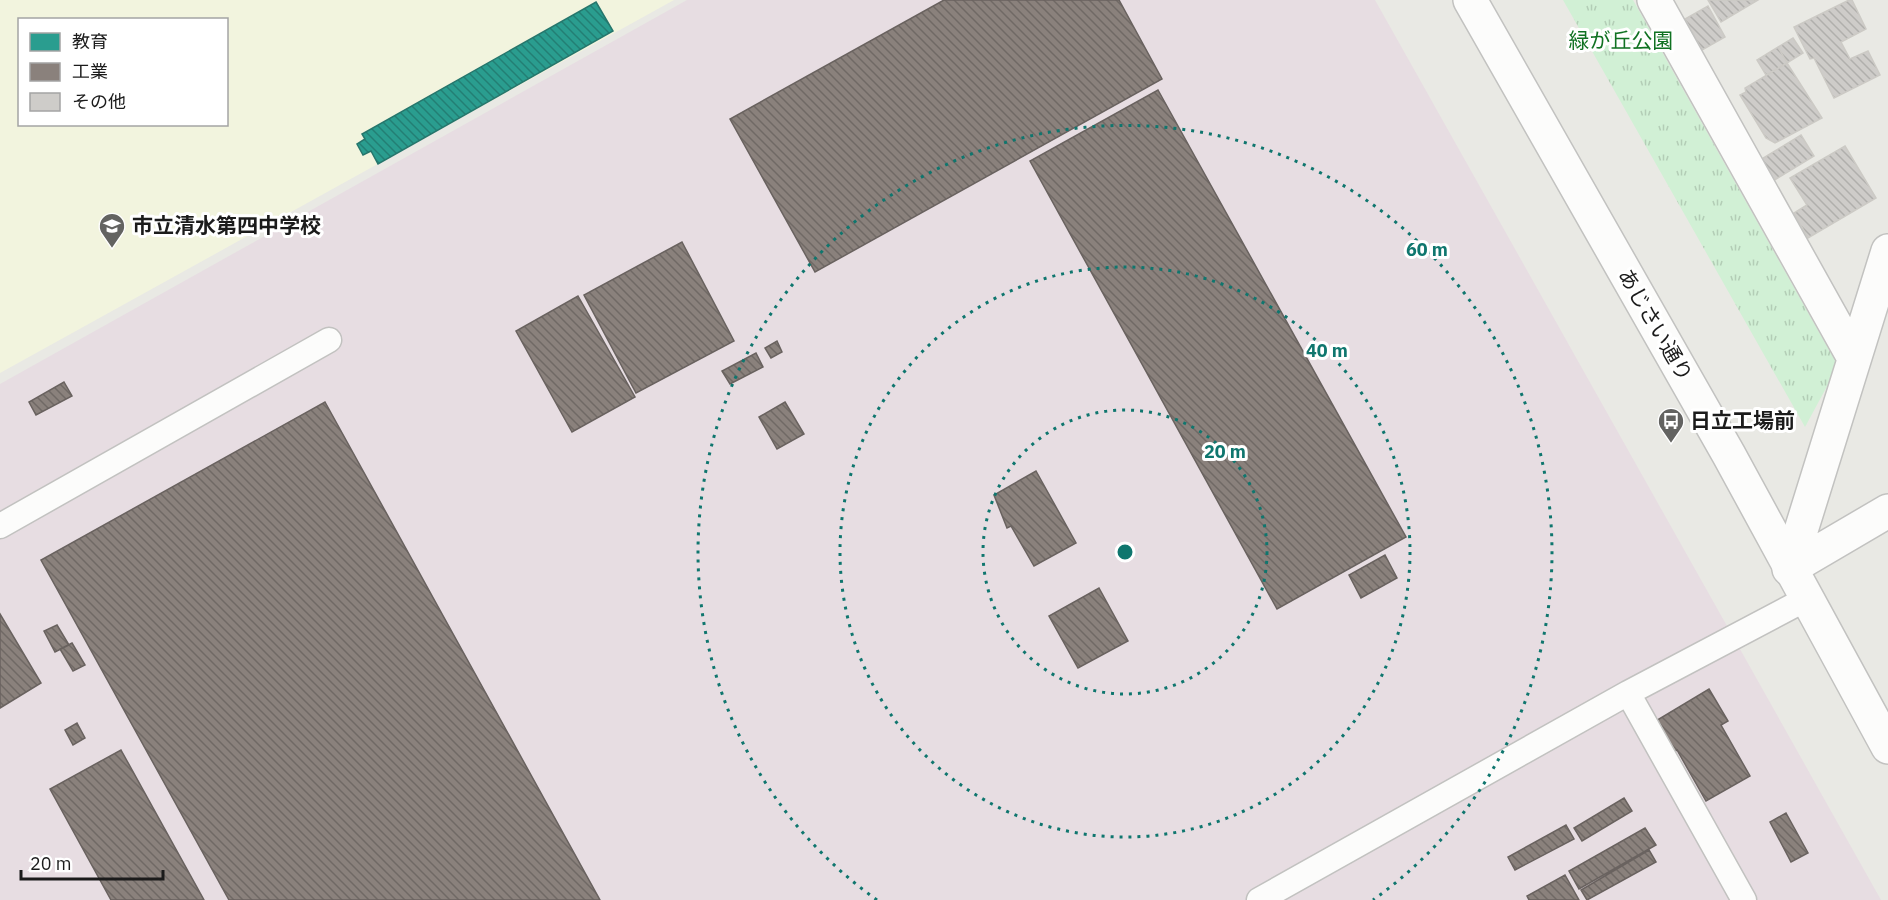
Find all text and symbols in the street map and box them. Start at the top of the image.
legend [18,18,228,126]
park label: 緑が丘公園 [1569,26,1674,54]
text: 教育 [72,30,108,53]
text: 工業 [72,60,108,83]
text: その他 [72,90,126,113]
school or university icon: 市立清水第四中学校 [97,211,127,249]
place label: 市立清水第四中学校 [132,211,321,239]
text: 60 m [1406,238,1448,261]
street label: あじさい通り [1612,263,1699,386]
text: 40 m [1306,339,1348,362]
bus stop icon: 日立工場前 [1656,406,1686,444]
place label: 日立工場前 [1690,406,1795,434]
text: 20 m [1204,440,1246,463]
centre of rings [1115,542,1135,562]
scale bar [21,843,164,881]
text: 20 m [30,852,72,875]

